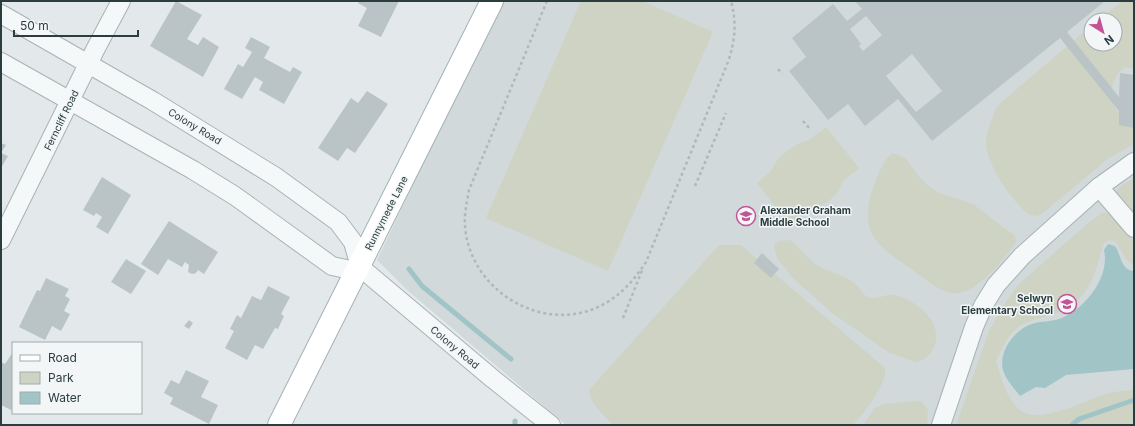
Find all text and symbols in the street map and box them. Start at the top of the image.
scale bar [14,12,138,38]
north arrow [1083,12,1123,52]
text: 50 m [20,18,49,33]
text: N [1101,32,1117,48]
street label: Ferncliff Road [41,88,81,152]
street label: Colony Road [166,105,224,147]
street label: Runnymede Lane [362,174,410,252]
place label: Alexander Graham Middle School [760,204,851,228]
school or university icon: Alexander Graham Middle School [735,205,757,227]
place label: Selwyn Elementary School [961,292,1053,317]
school or university icon: Selwyn Elementary School [1056,293,1078,315]
street label: Colony Road [428,323,482,371]
legend [12,342,142,414]
text: Road [48,350,77,365]
text: Park [48,370,74,385]
text: Water [48,390,82,405]

